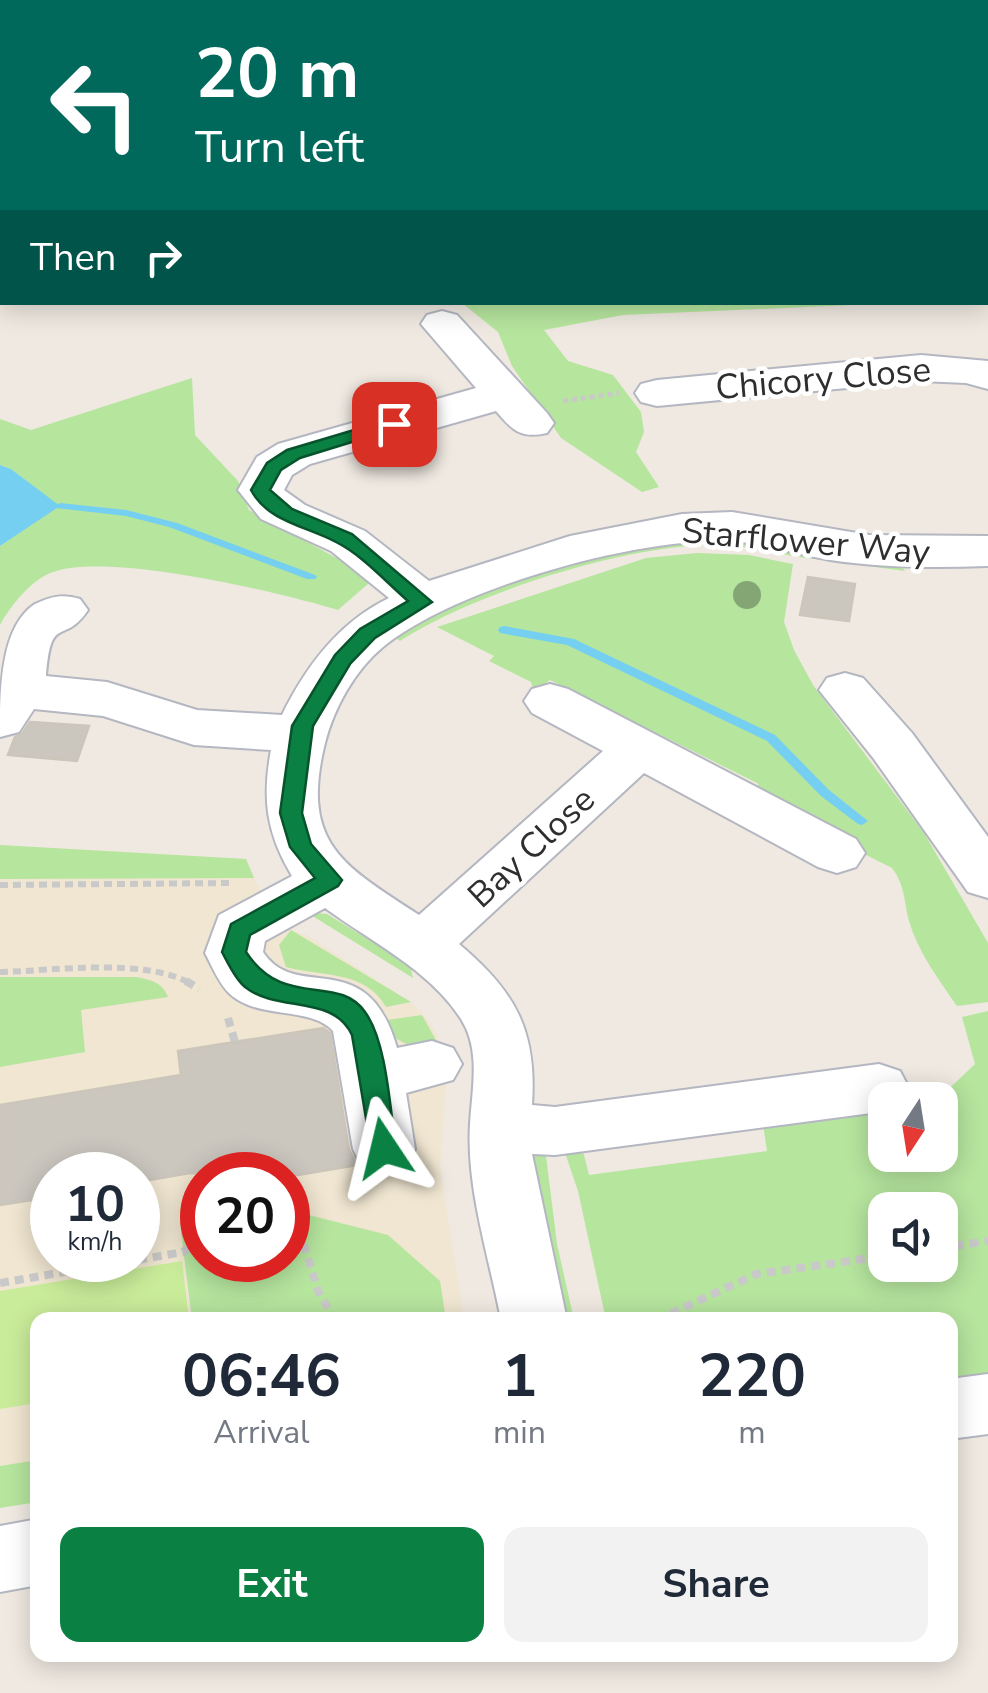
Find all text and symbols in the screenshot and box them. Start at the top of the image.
text: 20 m [195,26,359,122]
icon: left [30,40,160,170]
text: Turn left [195,117,364,178]
icon: right [136,230,191,285]
text: Then [30,232,116,283]
street label: Chicory Close [713,346,933,411]
pin [352,382,437,467]
icon: arrive [367,397,422,452]
street label: Starflower Way [680,507,932,576]
street label: Bay Close [458,776,605,918]
north arrow [868,1082,958,1172]
map controls [868,1082,958,1282]
position arrow [332,1096,436,1200]
speed limit sign: 20 [180,1152,310,1282]
text: 10 [65,1170,125,1239]
button: sound [868,1192,958,1282]
text: km/h [67,1225,123,1259]
text: 06:46 [182,1335,341,1417]
text: 1 [501,1335,537,1417]
text: 220 [698,1335,806,1417]
text: Arrival [213,1411,310,1454]
text: min [493,1411,546,1454]
text: m [738,1411,766,1454]
button: Exit [60,1527,484,1642]
button: Share [504,1527,928,1642]

